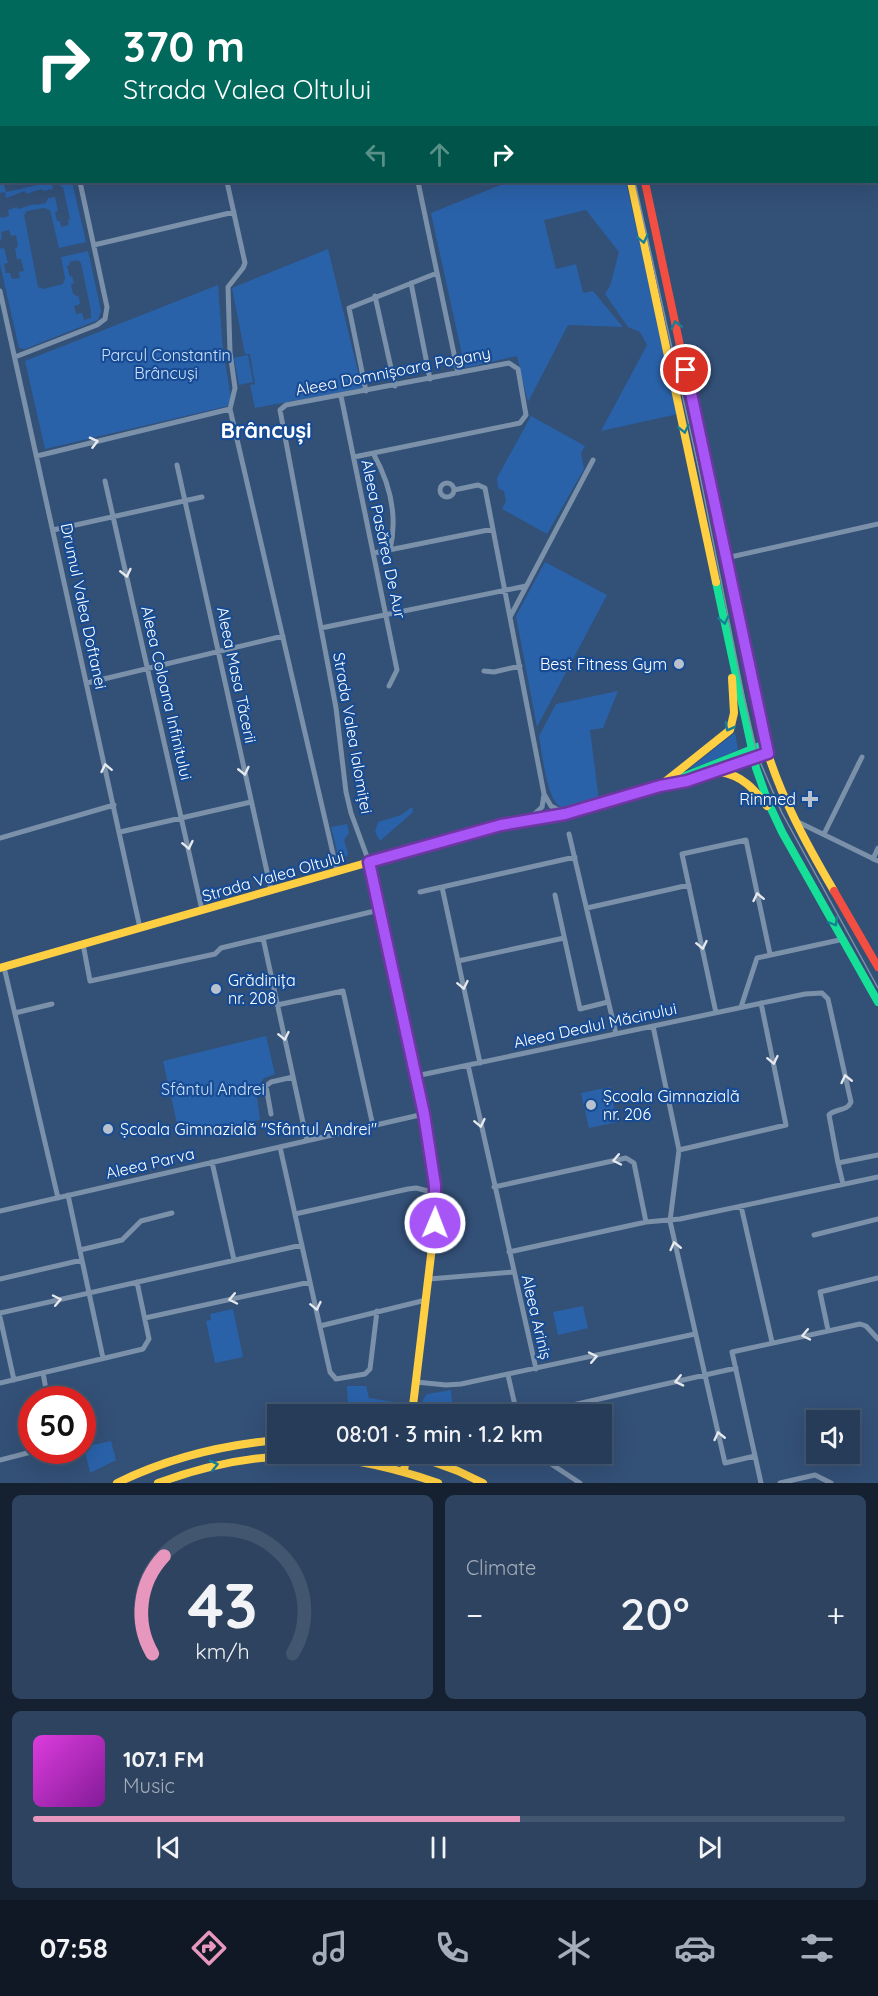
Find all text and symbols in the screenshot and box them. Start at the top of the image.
text: 370 m [123,20,245,73]
icon: right [24,24,102,102]
text: Strada Valea Oltului [123,72,371,106]
icon: left [360,138,393,171]
icon: ahead [423,138,456,171]
icon: right [486,138,519,171]
one-way arrow [635,233,648,243]
one-way arrow [670,320,683,330]
street label: Aleea Domnișoara Pogany [294,342,492,400]
pin [660,344,711,395]
park label: Parcul Constantin Brâncuși [101,345,231,383]
icon: arrive [669,353,702,386]
district label: Brâncuși [221,416,311,445]
one-way arrow [677,424,690,434]
one-way arrow [89,437,99,450]
street label: Aleea Pasărea De Aur [357,458,411,620]
street label: Drumul Valea Doftanei [57,521,111,691]
one-way arrow [118,568,131,578]
street label: Aleea Coloana Infinitului [137,604,197,782]
street label: Aleea Masa Tăcerii [213,605,261,745]
one-way arrow [717,615,730,625]
street label: Strada Valea Ialomiței [329,651,377,815]
place label: Best Fitness Gym [540,654,667,674]
marker: Best Fitness Gym [672,657,686,671]
one-way arrow [724,721,736,732]
one-way arrow [100,763,113,773]
one-way arrow [237,765,250,775]
place label: Rinmed [739,789,796,809]
marker: Rinmed [801,790,819,808]
one-way arrow [180,840,193,850]
street label: Strada Valea Oltului [199,846,347,906]
one-way arrow [752,893,765,903]
one-way arrow [827,916,838,926]
one-way arrow [694,940,707,950]
place label: Grădinița nr. 208 [228,970,296,1008]
one-way arrow [456,980,469,990]
marker: Grădinița nr. 208 [209,982,223,996]
street label: Aleea Dealul Măcinului [512,998,678,1052]
one-way arrow [277,1031,290,1041]
one-way arrow [766,1055,779,1065]
one-way arrow [840,1074,853,1084]
park label: Sfântul Andrei [161,1079,265,1099]
place label: Școala Gimnazială nr. 206 [603,1086,740,1124]
marker: Școala Gimnazială nr. 206 [584,1098,598,1112]
one-way arrow [473,1117,486,1127]
place label: Școala Gimnazială "Sfântul Andrei" [120,1119,377,1139]
marker: Școala Gimnazială "Sfântul Andrei" [101,1122,115,1136]
street label: Aleea Parva [104,1143,196,1183]
one-way arrow [612,1153,622,1166]
position arrow [403,1191,467,1255]
one-way arrow [670,1241,683,1251]
street label: Aleea Ariniș [518,1273,556,1361]
one-way arrow [228,1292,238,1305]
one-way arrow [52,1294,62,1307]
one-way arrow [308,1301,321,1311]
one-way arrow [801,1328,811,1341]
one-way arrow [587,1351,597,1364]
one-way arrow [674,1374,684,1387]
speed limit sign: 50 [18,1386,96,1464]
map controls [806,1410,860,1464]
button: sound [806,1410,860,1464]
text: 08:01 · 3 min · 1.2 km [336,1420,543,1448]
one-way arrow [713,1431,726,1441]
one-way arrow [209,1460,219,1473]
text: Climate [466,1555,536,1580]
text: 43 [187,1566,258,1644]
text: 20° [620,1585,690,1641]
text: − [466,1594,483,1635]
text: + [826,1594,845,1635]
text: km/h [195,1638,250,1664]
text: 107.1 FM [123,1745,204,1773]
text: Music [123,1773,175,1798]
icon: previous [152,1831,185,1864]
icon: pause [422,1831,455,1864]
icon: next [693,1831,726,1864]
icon: directions [188,1927,230,1969]
icon: music [309,1927,351,1969]
icon: phone [431,1927,473,1969]
icon: climate [553,1927,595,1969]
icon: car [674,1927,716,1969]
icon: filters [796,1927,838,1969]
text: 07:58 [40,1931,108,1965]

